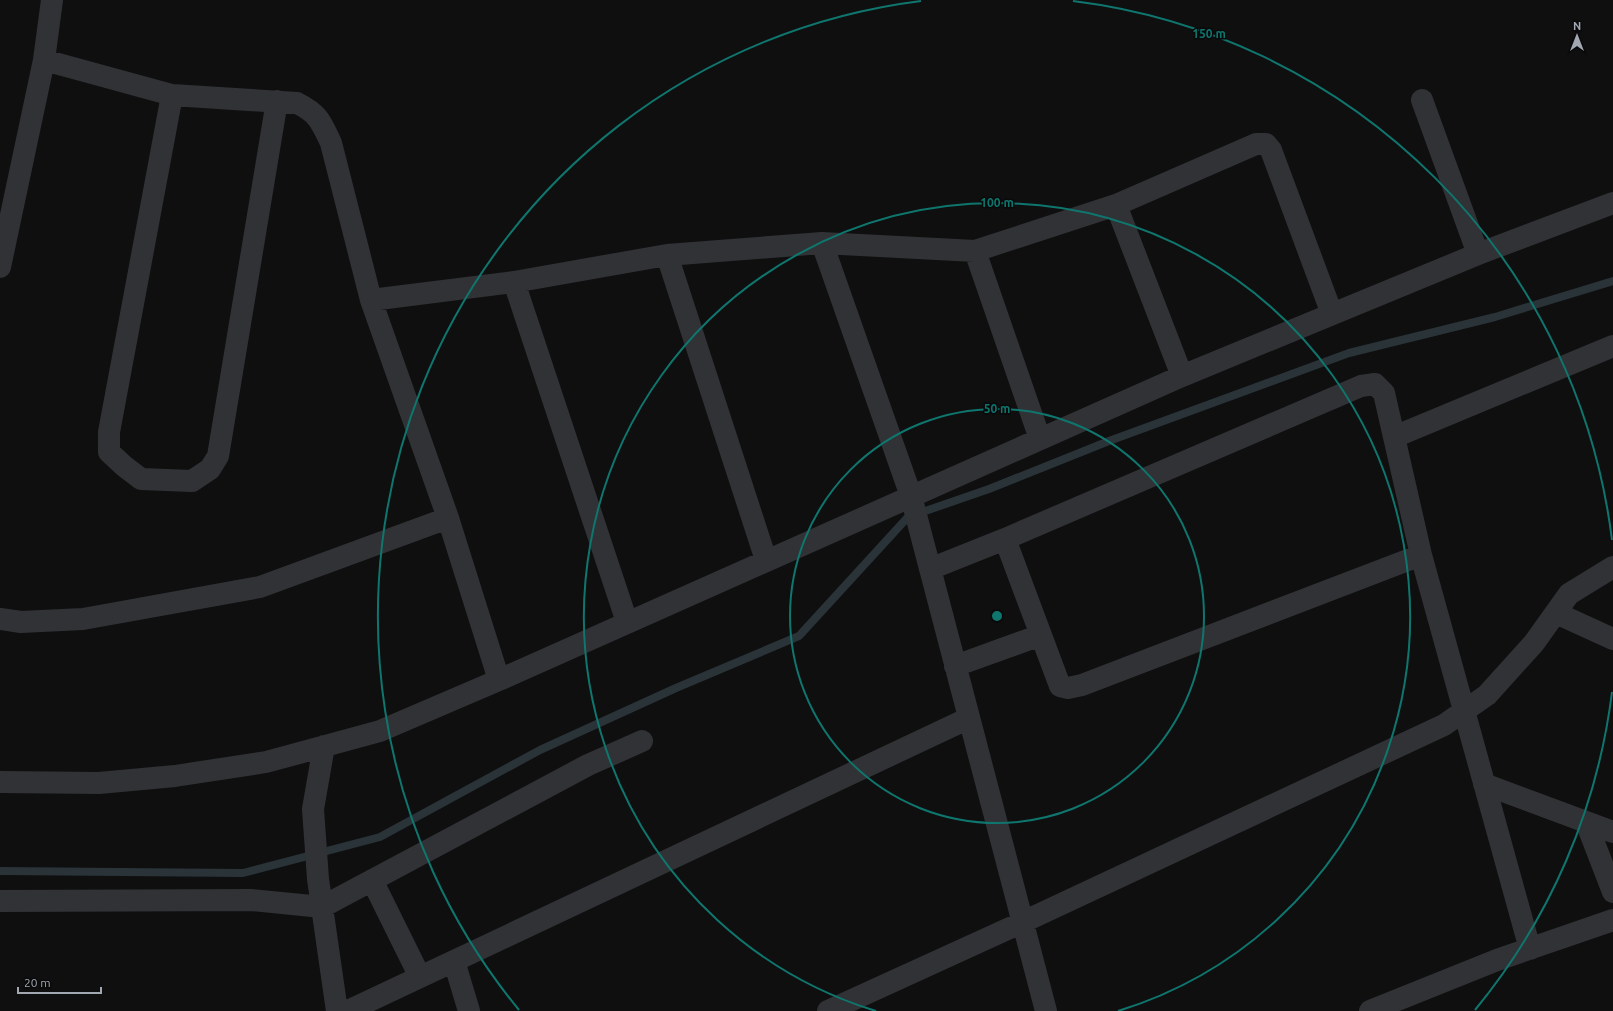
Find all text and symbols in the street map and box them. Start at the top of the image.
north arrow [1557,16,1597,56]
text: N [1573,20,1581,32]
text: 150 m [1192,27,1226,40]
text: 100 m [980,196,1014,209]
text: 50 m [984,402,1010,415]
centre of rings [990,609,1004,623]
scale bar [18,969,101,995]
text: 20 m [24,976,51,989]

